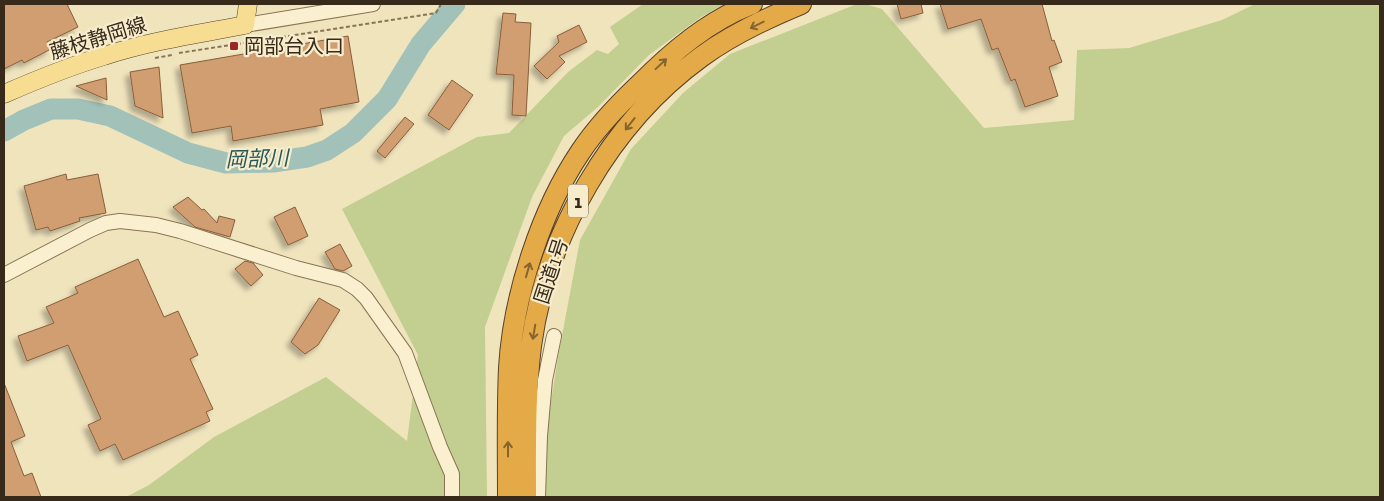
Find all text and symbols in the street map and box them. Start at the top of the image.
street label: 藤枝静岡線 [47,12,149,64]
one-way arrow [750,21,765,30]
place label: 岡部台入口 [244,34,344,58]
marker: 岡部台入口 [228,40,240,52]
one-way arrow [654,58,667,69]
one-way arrow [625,117,636,130]
water label: 岡部川 [225,145,291,172]
road number: 1 [568,185,588,218]
street label: 国道1号 [529,235,573,307]
one-way arrow [523,263,533,279]
one-way arrow [528,324,538,340]
one-way arrow [503,441,513,457]

